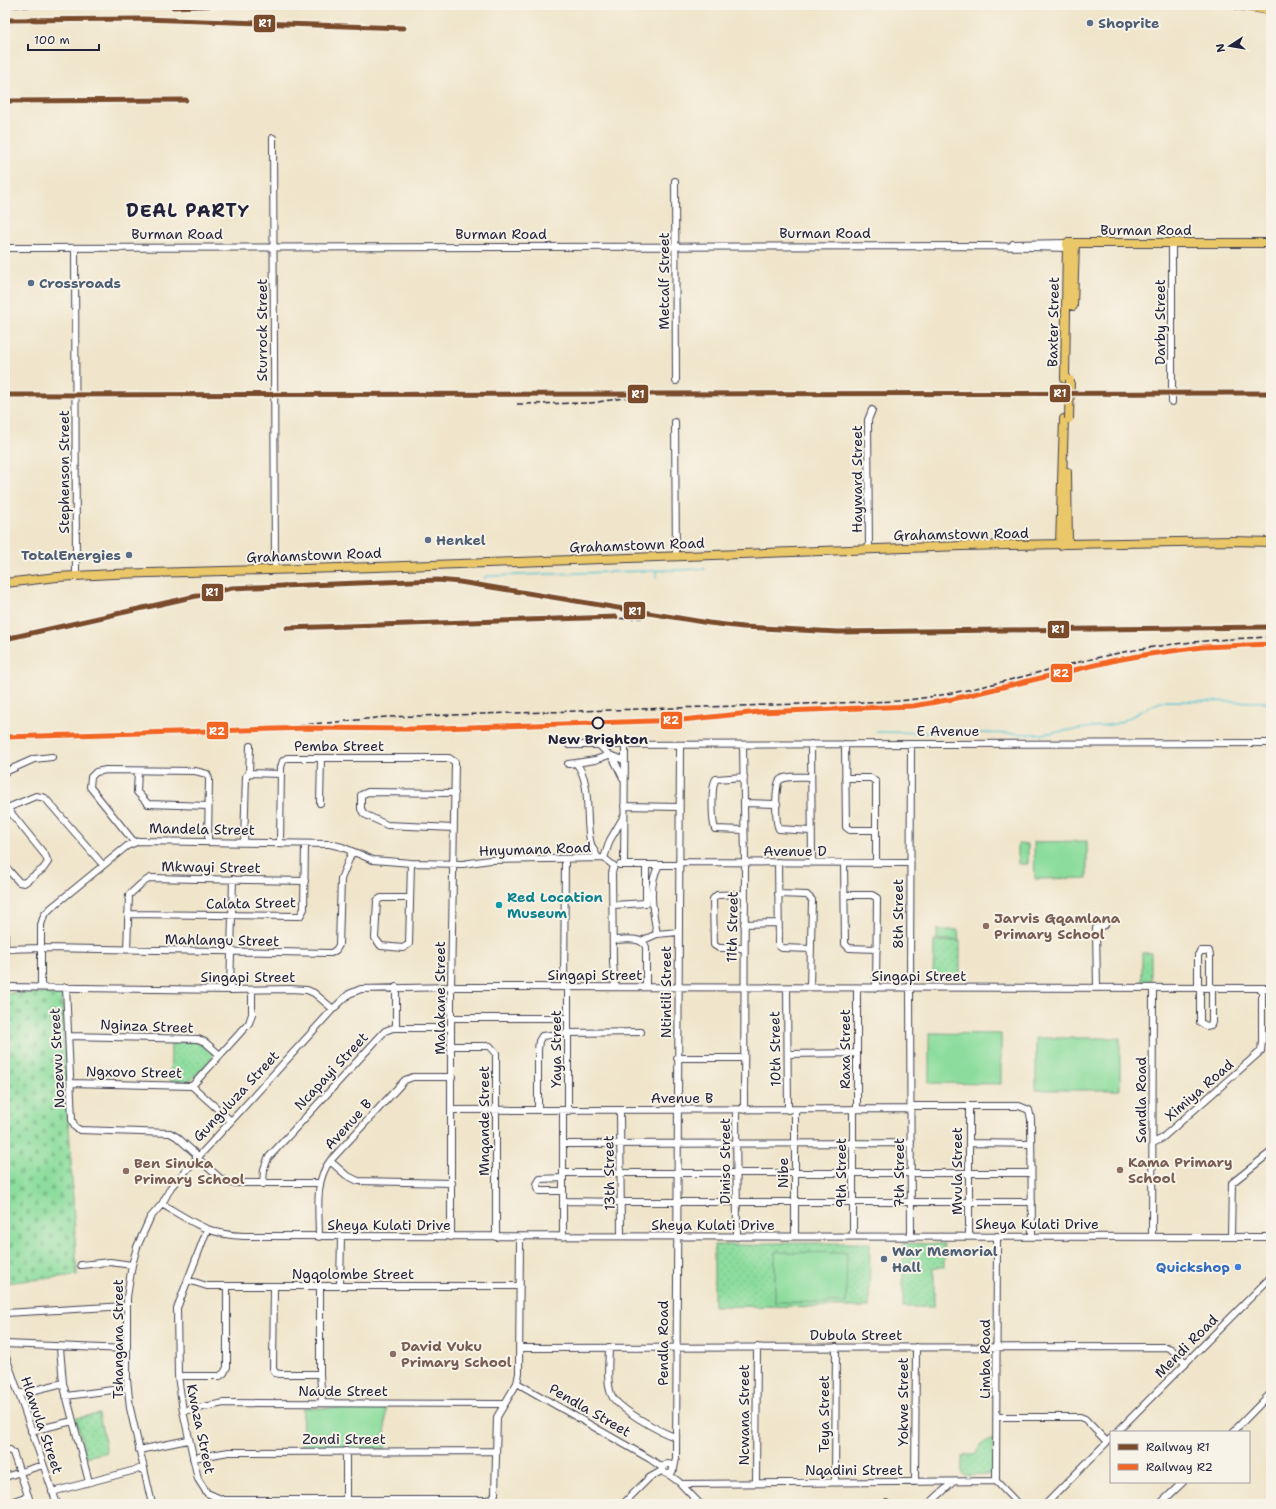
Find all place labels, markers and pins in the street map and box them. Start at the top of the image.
place label: Shoprite [1098,14,1160,32]
marker: Shoprite [1085,18,1095,28]
place label: Crossroads [39,274,121,292]
marker: Crossroads [26,278,36,288]
place label: Henkel [436,531,486,549]
marker: Henkel [423,535,433,545]
place label: TotalEnergies [21,546,121,564]
marker: TotalEnergies [124,550,134,560]
marker: New Brighton [591,716,605,730]
place label: New Brighton [548,730,648,748]
place label: Red Location Museum [507,888,603,922]
marker: Red Location Museum [494,900,504,910]
place label: Jarvis Gqamlana Primary School [994,909,1121,943]
marker: Jarvis Gqamlana Primary School [981,921,991,931]
place label: Kama Primary School [1128,1153,1233,1187]
place label: Ben Sinuka Primary School [134,1154,245,1188]
marker: Kama Primary School [1115,1165,1125,1175]
marker: Ben Sinuka Primary School [121,1166,131,1176]
place label: War Memorial Hall [892,1242,998,1276]
marker: War Memorial Hall [879,1254,889,1264]
place label: Quickshop [1156,1258,1230,1276]
marker: Quickshop [1233,1262,1243,1272]
place label: David Vuku Primary School [401,1337,512,1371]
marker: David Vuku Primary School [388,1349,398,1359]

